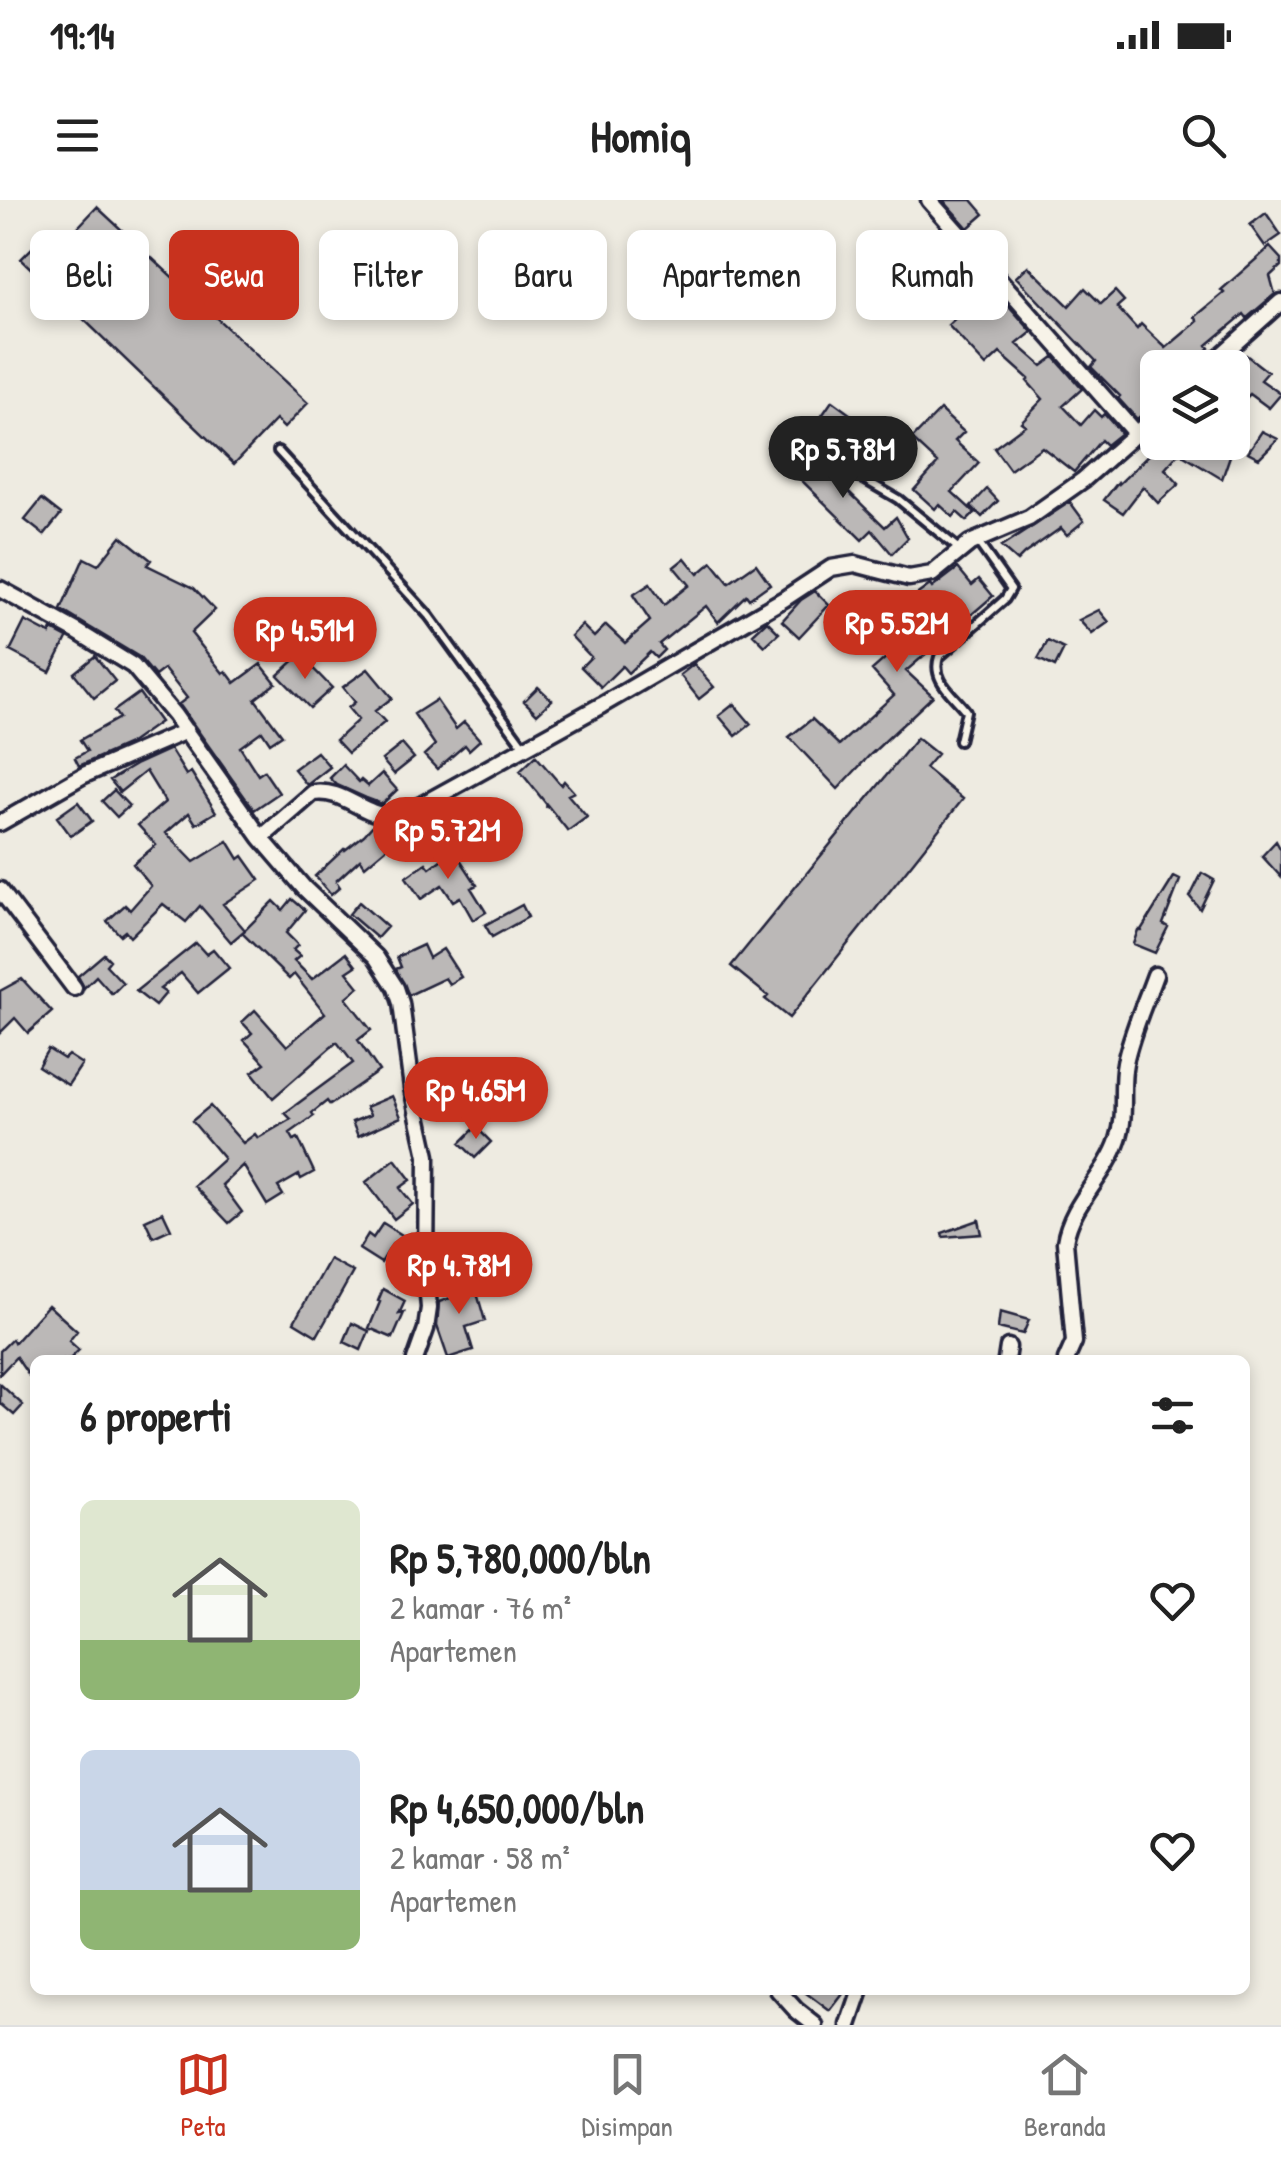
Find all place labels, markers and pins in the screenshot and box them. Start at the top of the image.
pin: Rp 5.78M [740,416,946,501]
pin: Rp 5.52M [794,590,1000,675]
pin: Rp 4.51M [202,597,408,682]
pin: Rp 5.72M [345,797,551,882]
pin: Rp 4.65M [373,1057,579,1142]
pin: Rp 4.78M [356,1232,562,1317]

